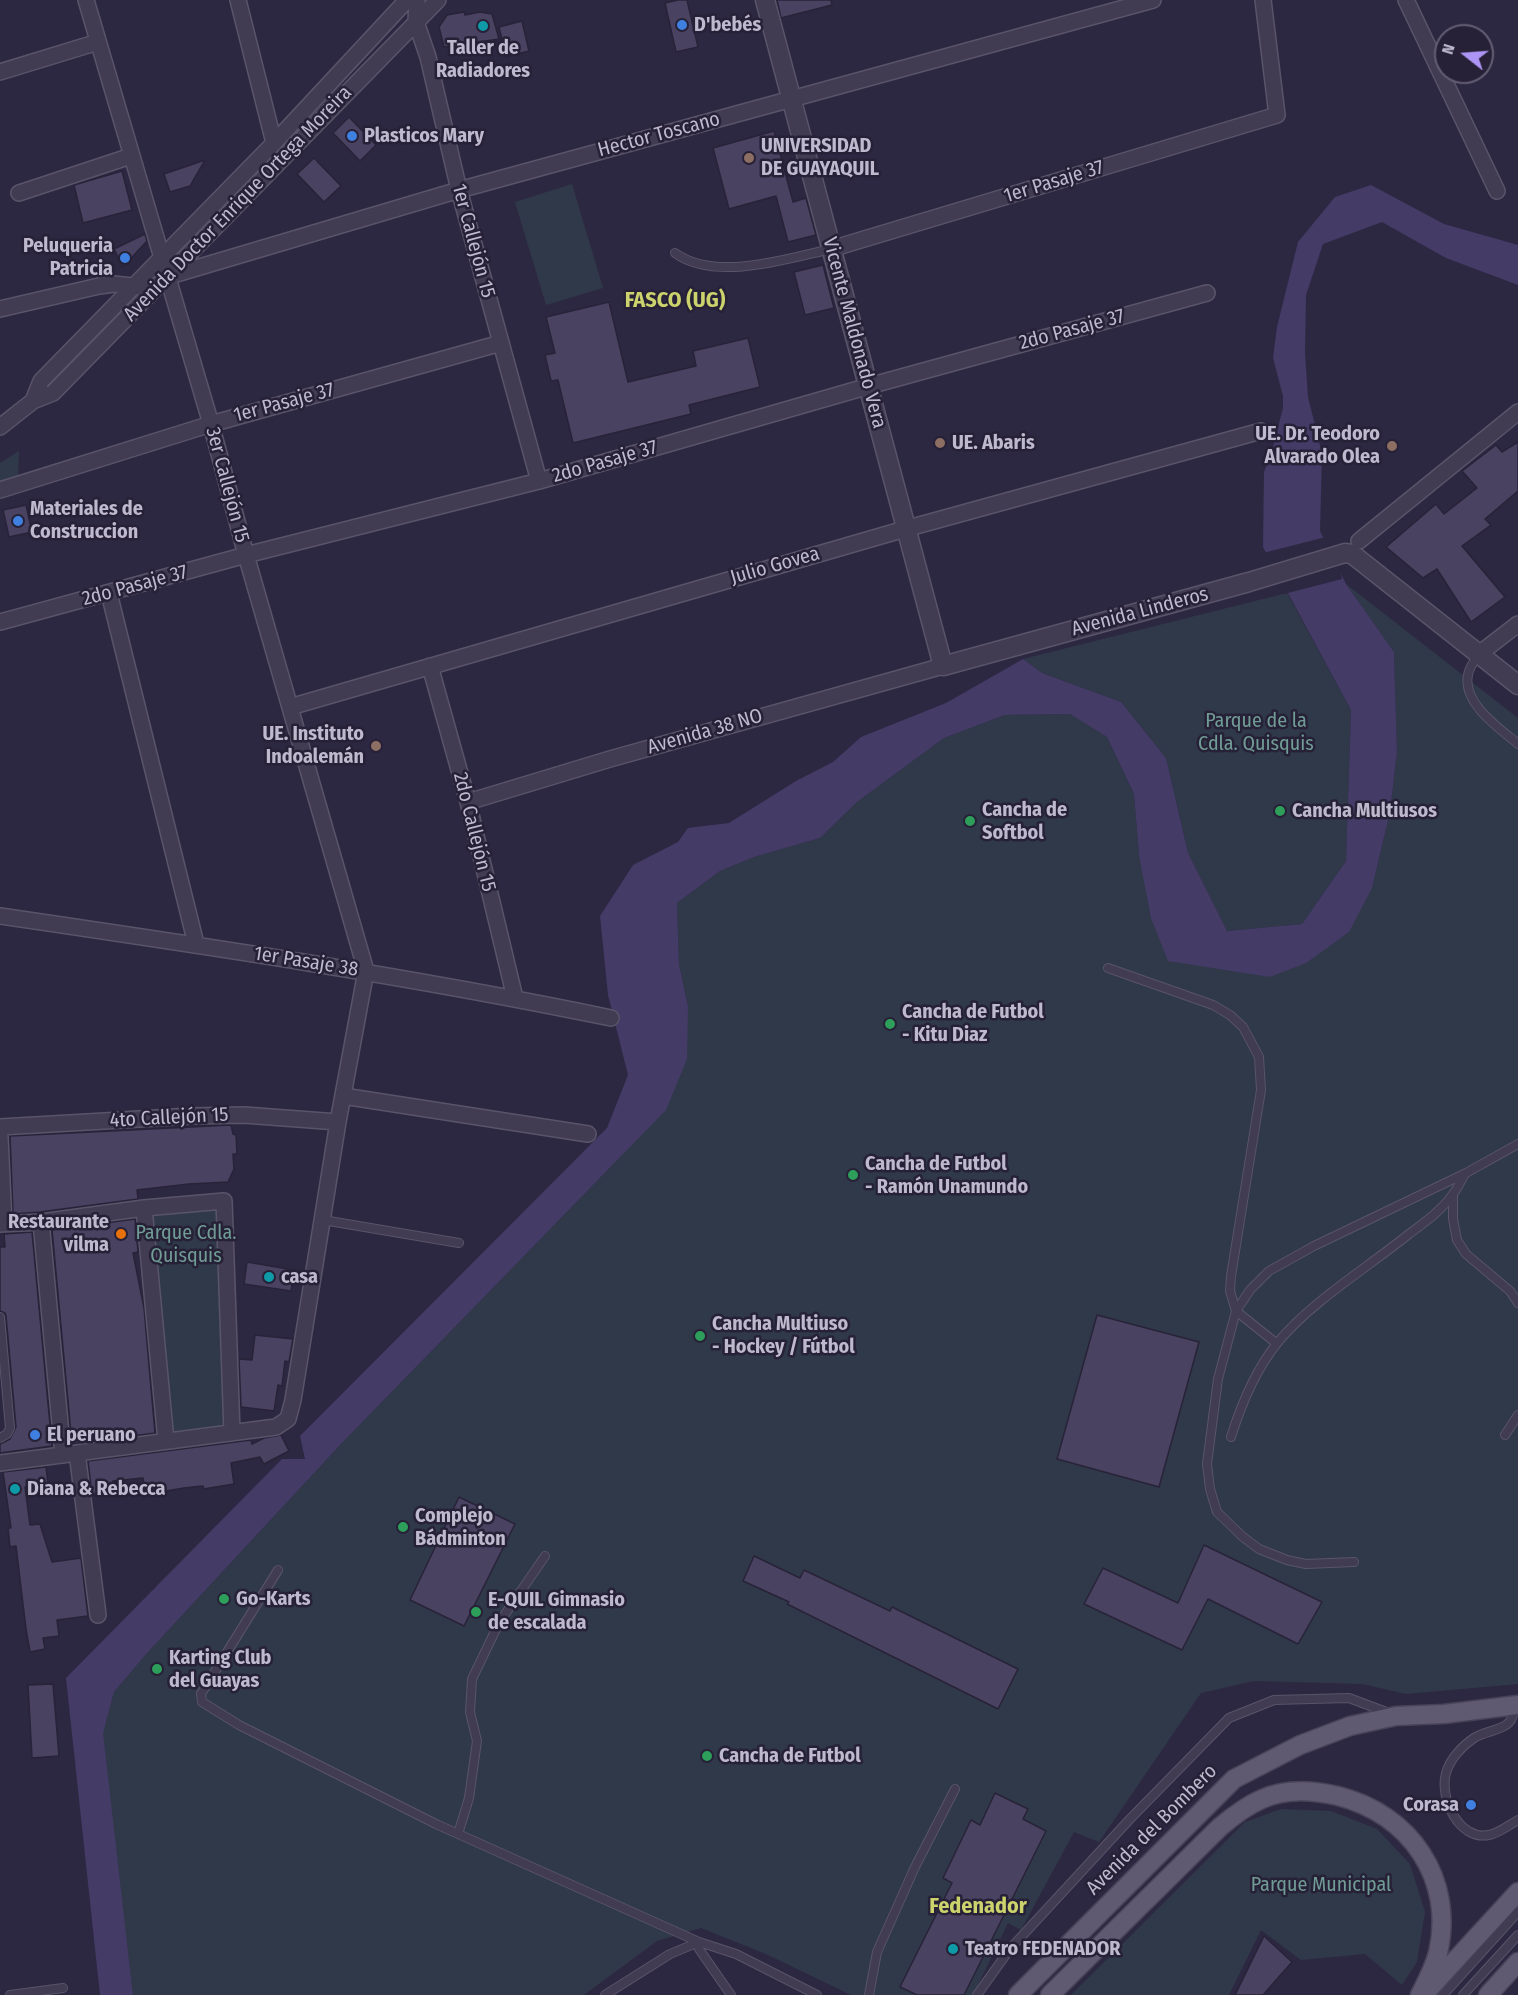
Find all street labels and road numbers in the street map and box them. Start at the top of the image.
street label: Avenida Doctor Enrique Ortega Moreira [119,81,357,327]
street label: Hector Toscano [595,107,723,163]
street label: 1er Pasaje 37 [1001,155,1107,209]
street label: 1er Callejón 15 [446,181,500,301]
street label: Vicente Maldonado Vera [817,235,891,431]
street label: 2do Pasaje 37 [1017,304,1127,356]
street label: 1er Pasaje 37 [231,378,337,428]
street label: 3er Callejón 15 [200,425,254,545]
street label: 2do Pasaje 37 [550,436,660,488]
street label: Julio Govea [728,542,822,590]
street label: 2do Pasaje 37 [80,560,190,612]
street label: Avenida Linderos [1069,582,1211,642]
street label: Avenida 38 NO [645,704,765,760]
street label: 2do Callejón 15 [448,770,500,894]
street label: 1er Pasaje 38 [252,942,360,982]
street label: 4to Callejón 15 [109,1103,229,1133]
street label: Avenida del Bombero [1082,1760,1222,1900]

